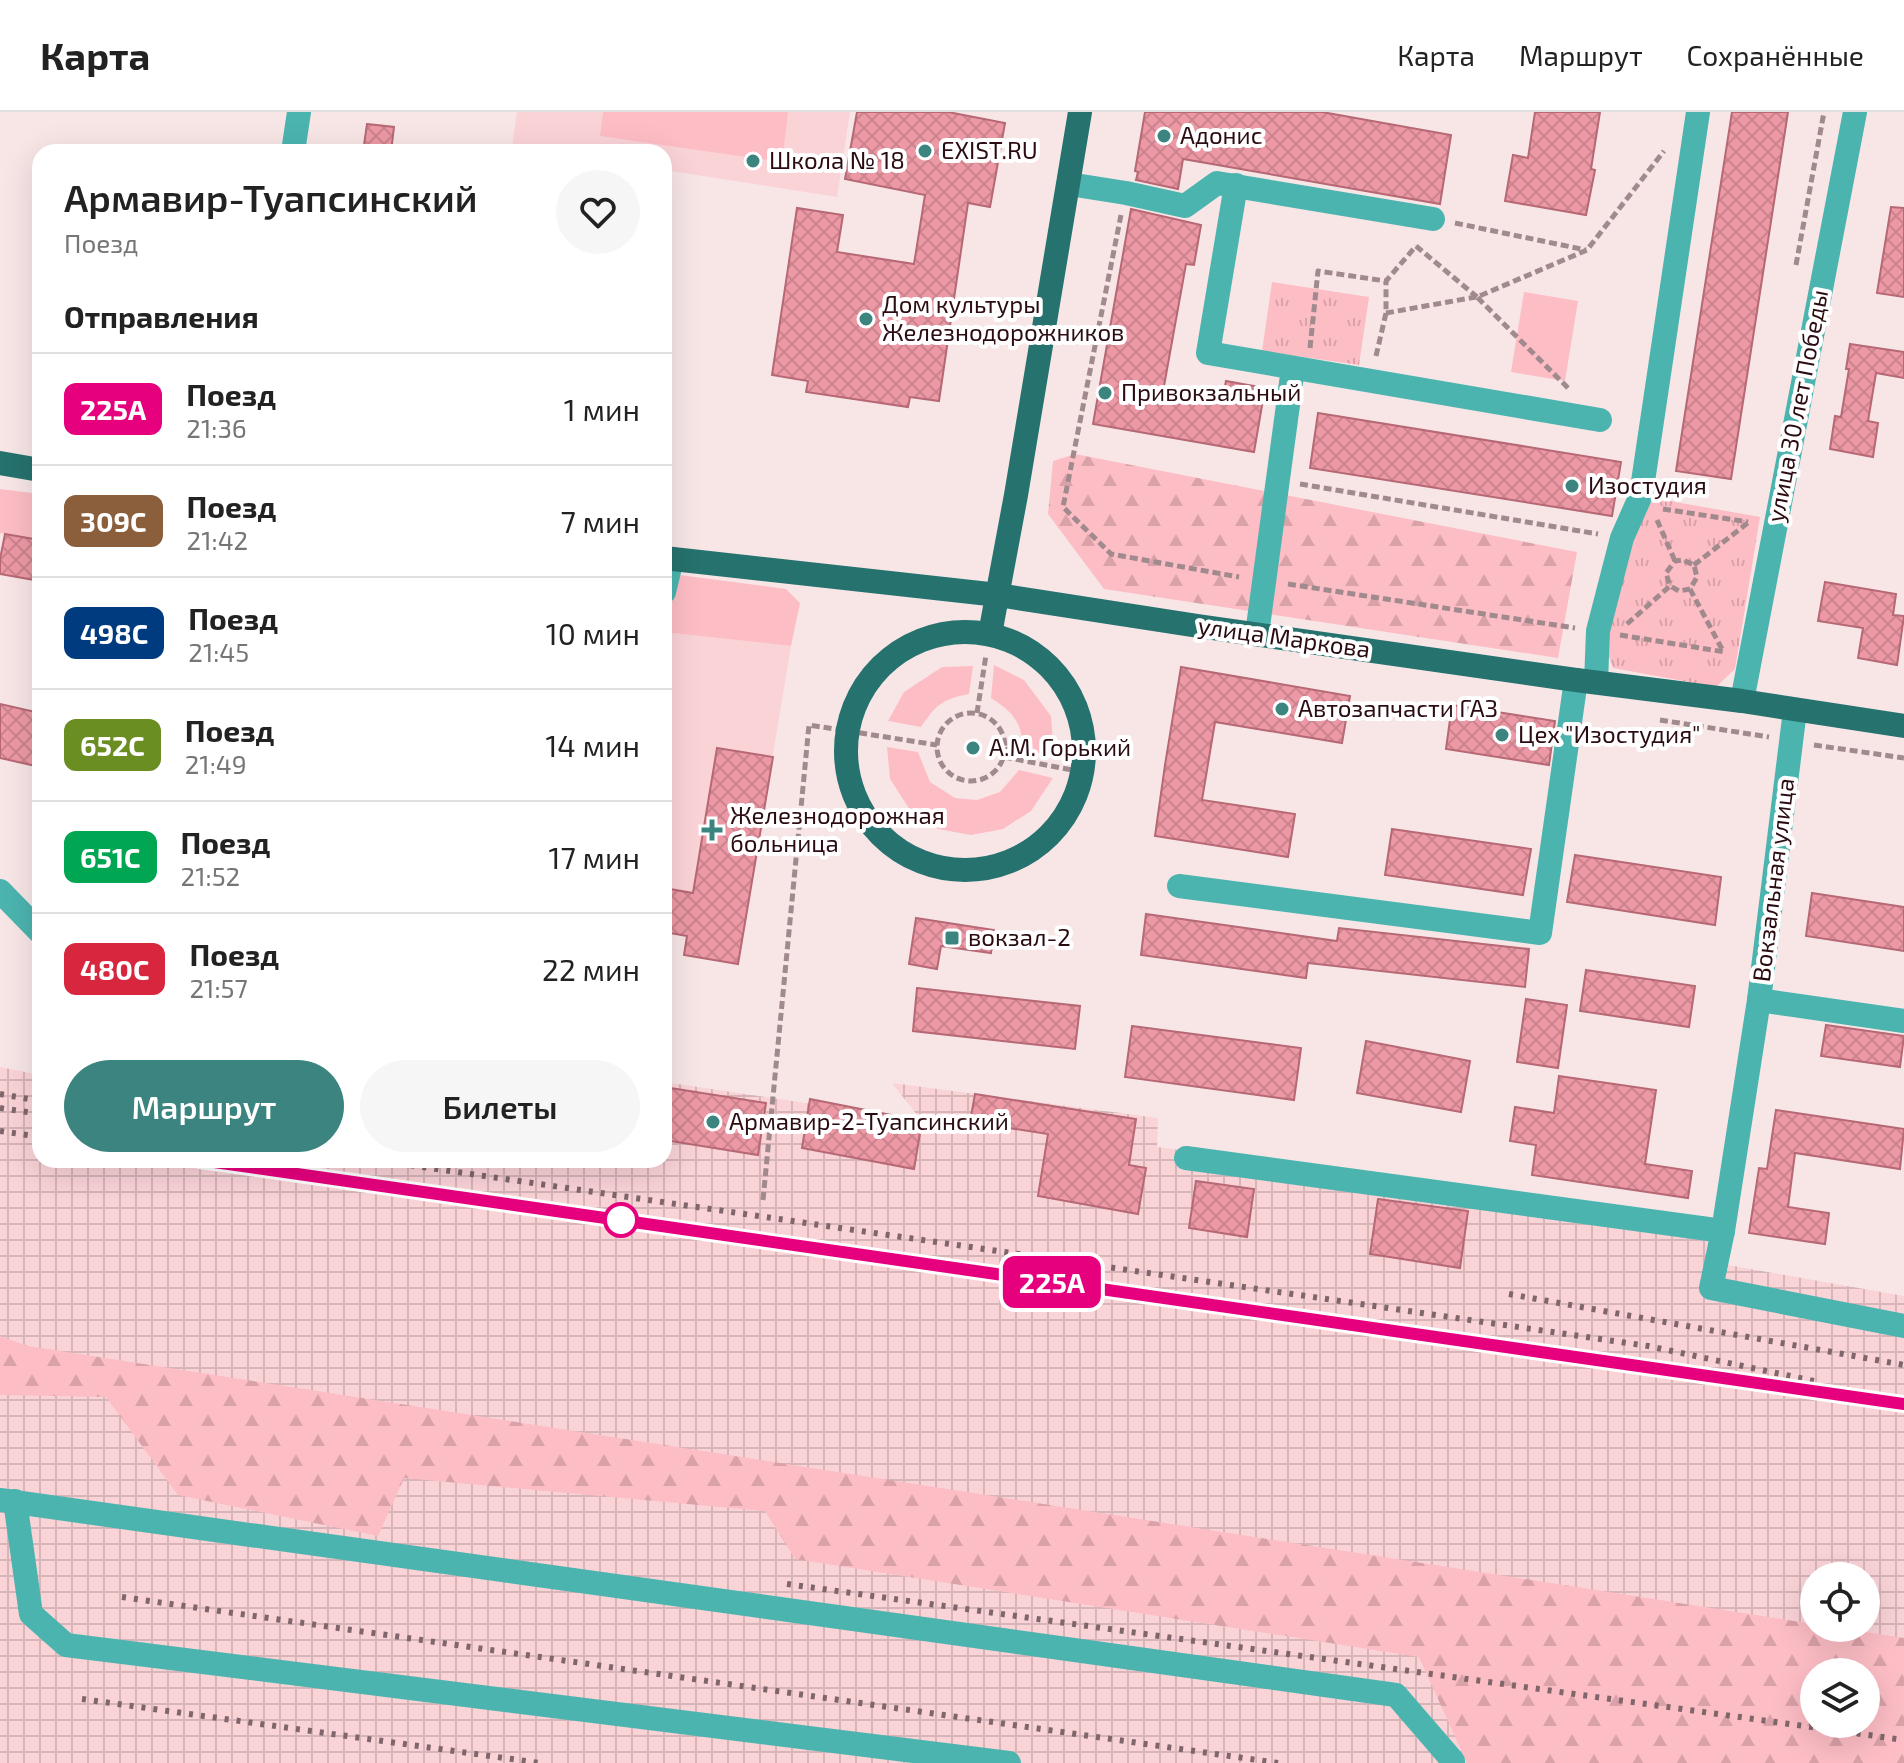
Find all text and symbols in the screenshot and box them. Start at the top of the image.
text: Карта [40,32,150,78]
text: Карта [1397,38,1475,72]
text: Маршрут [1519,38,1643,72]
text: Сохранённые [1687,38,1864,72]
place label: Адонис [1180,120,1263,149]
marker: Адонис [1155,127,1173,145]
place label: EXIST.RU [941,135,1038,164]
marker: EXIST.RU [916,142,934,160]
place label: Школа № 18 [769,145,905,174]
marker: Школа № 18 [744,152,762,170]
button: heart [556,170,640,254]
text: Армавир-Туапсинский [64,174,478,220]
text: Поезд [64,227,138,258]
street label: улица 30 лет Победы [1760,287,1834,525]
place label: Дом культуры Железнодорожников [882,289,1124,346]
text: Отправления [64,298,259,334]
marker: Дом культуры Железнодорожников [857,310,875,328]
text: Поезд [186,376,276,412]
place label: Привокзальный [1121,377,1301,406]
marker: Привокзальный [1096,384,1114,402]
text: 1 мин [564,391,640,427]
text: 225А [80,392,146,426]
text: 21:36 [186,412,247,443]
place label: Изостудия [1588,470,1707,500]
marker: Изостудия [1563,477,1581,495]
text: Поезд [187,488,276,524]
text: 7 мин [560,503,640,539]
text: 309С [80,504,147,538]
text: 21:42 [187,524,248,555]
text: Поезд [188,600,278,636]
street label: улица Маркова [1196,610,1372,664]
text: 10 мин [546,615,640,651]
text: 498С [80,616,148,650]
text: 21:45 [188,636,249,667]
place label: Автозапчасти ГАЗ [1298,693,1498,722]
marker: Автозапчасти ГАЗ [1273,700,1291,718]
text: Поезд [185,712,275,748]
place label: Цех "Изостудия" [1518,719,1700,749]
marker: Цех "Изостудия" [1493,726,1511,744]
text: 14 мин [545,727,640,763]
text: 652С [80,728,145,762]
place label: А.М. Горький [989,732,1131,761]
marker: А.М. Горький [964,739,982,757]
text: 21:49 [185,748,247,779]
street label: Вокзальная улица [1746,776,1800,983]
place label: Железнодорожная больница [730,800,945,857]
marker: Железнодорожная больница [701,819,723,841]
text: Поезд [181,824,270,860]
text: 17 мин [549,839,640,875]
text: 651С [80,840,141,874]
text: 21:52 [181,860,240,891]
place label: вокзал-2 [968,922,1071,951]
marker: вокзал-2 [943,929,961,947]
text: Поезд [189,936,279,972]
text: 22 мин [542,951,640,987]
text: 480С [80,952,149,986]
text: 21:57 [189,972,248,1003]
button: Маршрут [64,1060,344,1152]
button: Билеты [360,1060,640,1152]
place label: Армавир-2-Туапсинский [729,1106,1009,1136]
marker: Армавир-2-Туапсинский [704,1113,722,1131]
unlabelled marker [604,1203,638,1237]
line badge: 225А [996,1256,1108,1308]
text: 225А [1019,1265,1085,1299]
map controls [1800,1562,1880,1738]
button: locate [1800,1562,1880,1642]
button: layers [1800,1658,1880,1738]

